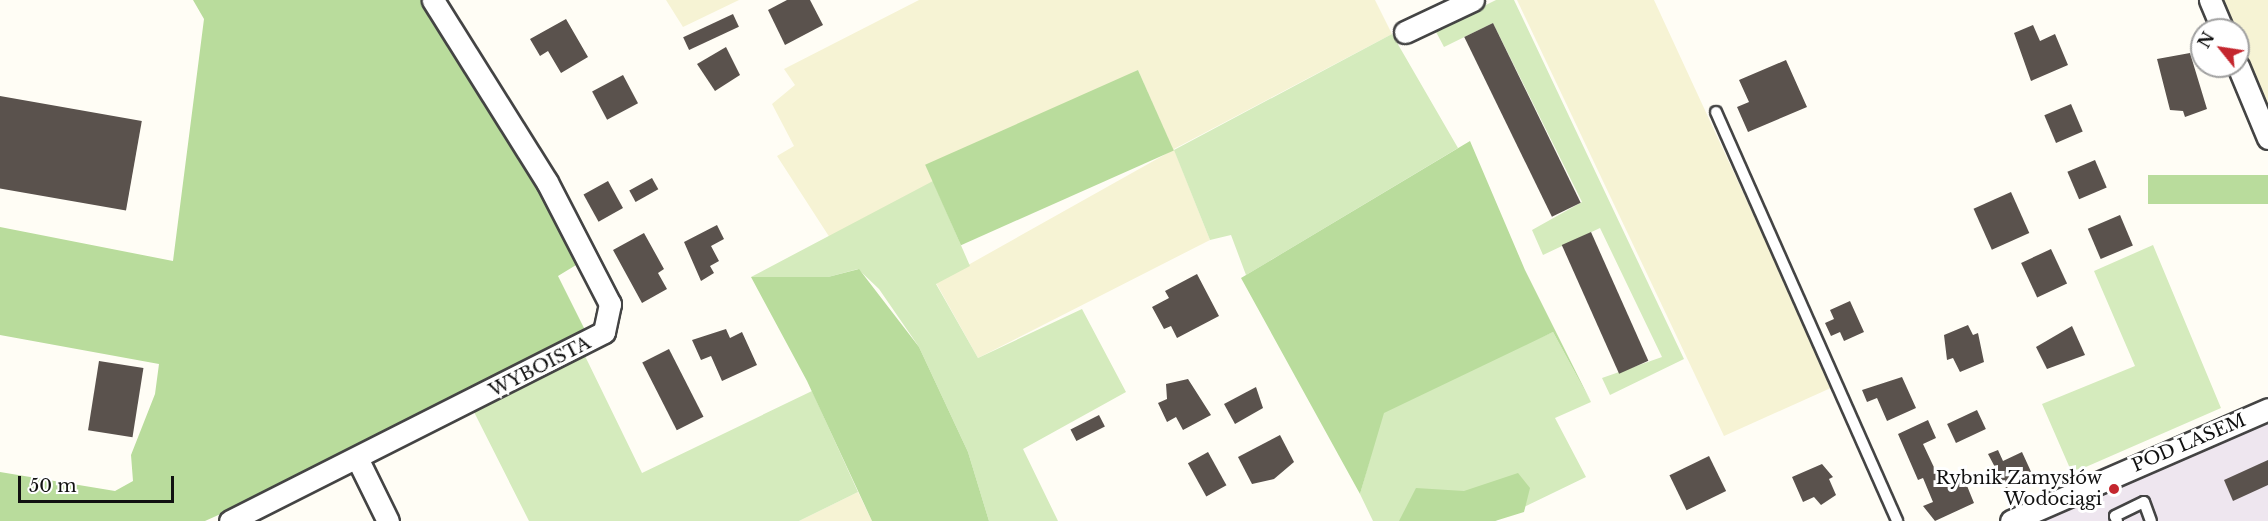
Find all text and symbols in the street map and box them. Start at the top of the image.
north arrow [2190,18,2250,78]
text: N [2194,28,2219,52]
street label: WYBOISTA [486,332,594,402]
street label: POD LASEM [2129,409,2249,477]
scale bar [21,464,177,502]
place label: Rybnik Zamysłów Wodociągi [1936,468,2102,510]
text: 50 m [29,475,77,497]
marker: Rybnik Zamysłów Wodociągi [2107,482,2121,496]

